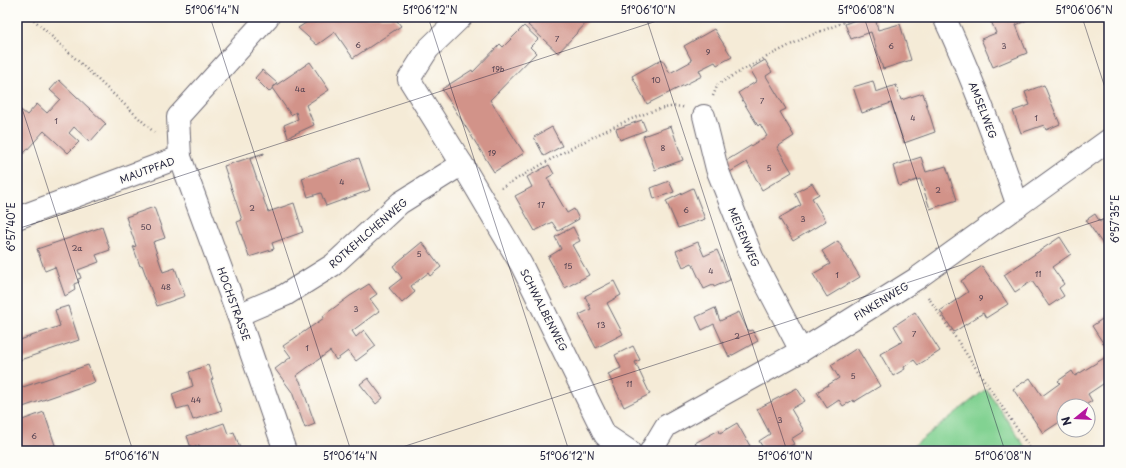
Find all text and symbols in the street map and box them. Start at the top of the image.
text: 51°06'14"N [185,2,239,17]
text: 51°06'12"N [403,2,458,17]
text: 51°06'10"N [620,2,676,17]
text: 51°06'08"N [838,2,895,17]
text: 51°06'06"N [1055,2,1113,17]
house number: 7 [555,33,560,45]
house number: 6 [355,39,361,51]
house number: 6 [888,40,894,52]
house number: 3 [1001,40,1007,52]
house number: 9 [706,46,711,58]
house number: 19b [492,63,505,75]
house number: 10 [651,74,661,86]
street label: AMSELWEG [966,79,1001,140]
house number: 4a [295,83,305,95]
house number: 7 [760,95,765,107]
house number: 4 [910,112,916,124]
house number: 1 [1034,112,1038,124]
house number: 1 [54,115,58,127]
house number: 8 [661,142,666,154]
house number: 19 [488,147,496,159]
street label: MAUTPFAD [117,153,177,186]
house number: 5 [766,162,772,174]
house number: 4 [339,176,345,188]
house number: 2 [935,184,941,196]
street label: ROTKEHLCHENWEG [325,194,410,271]
text: 6°57'35"E [1107,195,1122,243]
house number: 17 [537,199,546,211]
text: 6°57'40"E [3,202,18,252]
house number: 2 [249,202,255,214]
house number: 6 [683,204,689,216]
street label: MEISENWEG [725,205,764,269]
house number: 3 [800,213,806,225]
house number: 50 [141,221,152,233]
house number: 2a [72,242,82,254]
house number: 5 [416,248,422,260]
house number: 15 [564,260,572,272]
street label: HOCHSTRASSE [214,265,255,343]
house number: 4 [708,265,714,277]
street label: SCHWALBENWEG [517,266,572,354]
house number: 11 [1035,268,1041,280]
house number: 1 [835,269,839,281]
street label: FINKENWEG [850,278,911,323]
house number: 48 [161,281,171,293]
house number: 9 [979,292,984,304]
house number: 3 [353,303,359,315]
house number: 13 [597,319,605,331]
house number: 7 [912,328,917,340]
house number: 2 [734,330,740,342]
house number: 1 [305,342,309,354]
house number: 5 [850,370,856,382]
house number: 11 [626,378,632,390]
house number: 44 [191,394,201,406]
north arrow [1056,398,1096,438]
house number: 3 [777,414,783,426]
text: N [1056,414,1075,428]
house number: 6 [31,430,37,442]
text: 51°06'16"N [105,448,160,463]
text: 51°06'14"N [323,448,377,463]
text: 51°06'12"N [540,448,595,463]
text: 51°06'10"N [757,448,813,463]
text: 51°06'08"N [975,448,1032,463]

